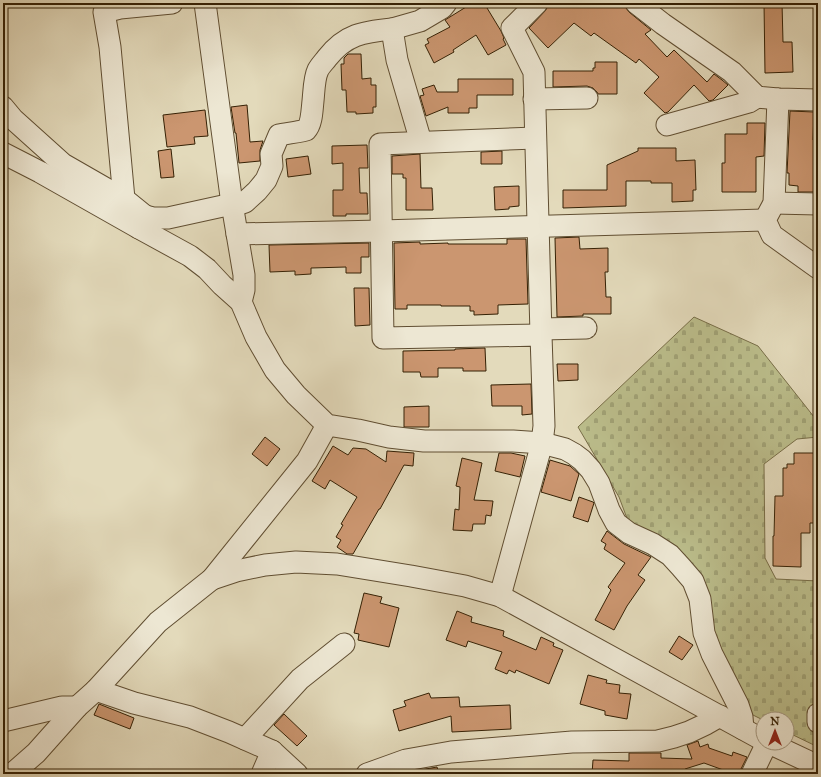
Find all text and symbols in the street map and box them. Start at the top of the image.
north arrow [755,711,795,751]
text: N [770,715,780,728]

